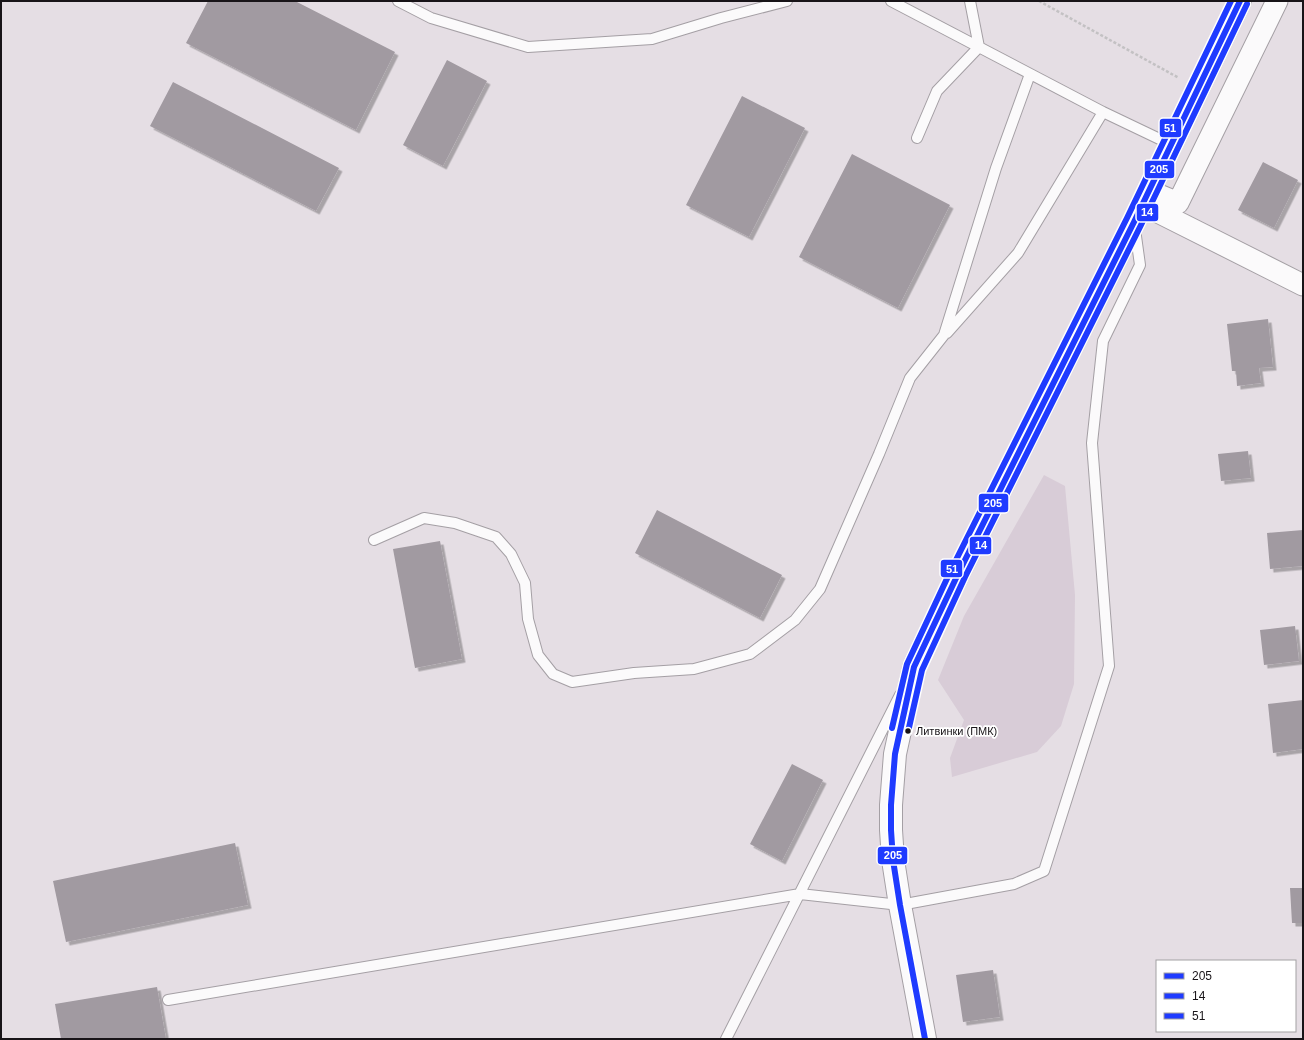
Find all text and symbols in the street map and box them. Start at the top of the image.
line badge: 51 [1159,118,1182,138]
text: 51 [1164,122,1176,134]
line badge: 205 [1144,160,1175,179]
text: 205 [1150,163,1168,175]
line badge: 14 [1136,203,1159,222]
text: 14 [1141,206,1154,218]
line badge: 205 [978,493,1009,513]
text: 205 [984,497,1002,509]
line badge: 14 [969,536,992,555]
text: 14 [975,539,988,551]
line badge: 51 [940,559,963,578]
text: 51 [946,563,958,575]
place label: Литвинки (ПМК) [916,725,997,737]
marker: Литвинки (ПМК) [903,726,913,736]
line badge: 205 [877,846,908,865]
text: 205 [884,849,902,861]
legend [1156,960,1296,1032]
text: 205 [1192,969,1212,983]
text: 14 [1192,989,1206,1003]
text: 51 [1192,1009,1206,1023]

